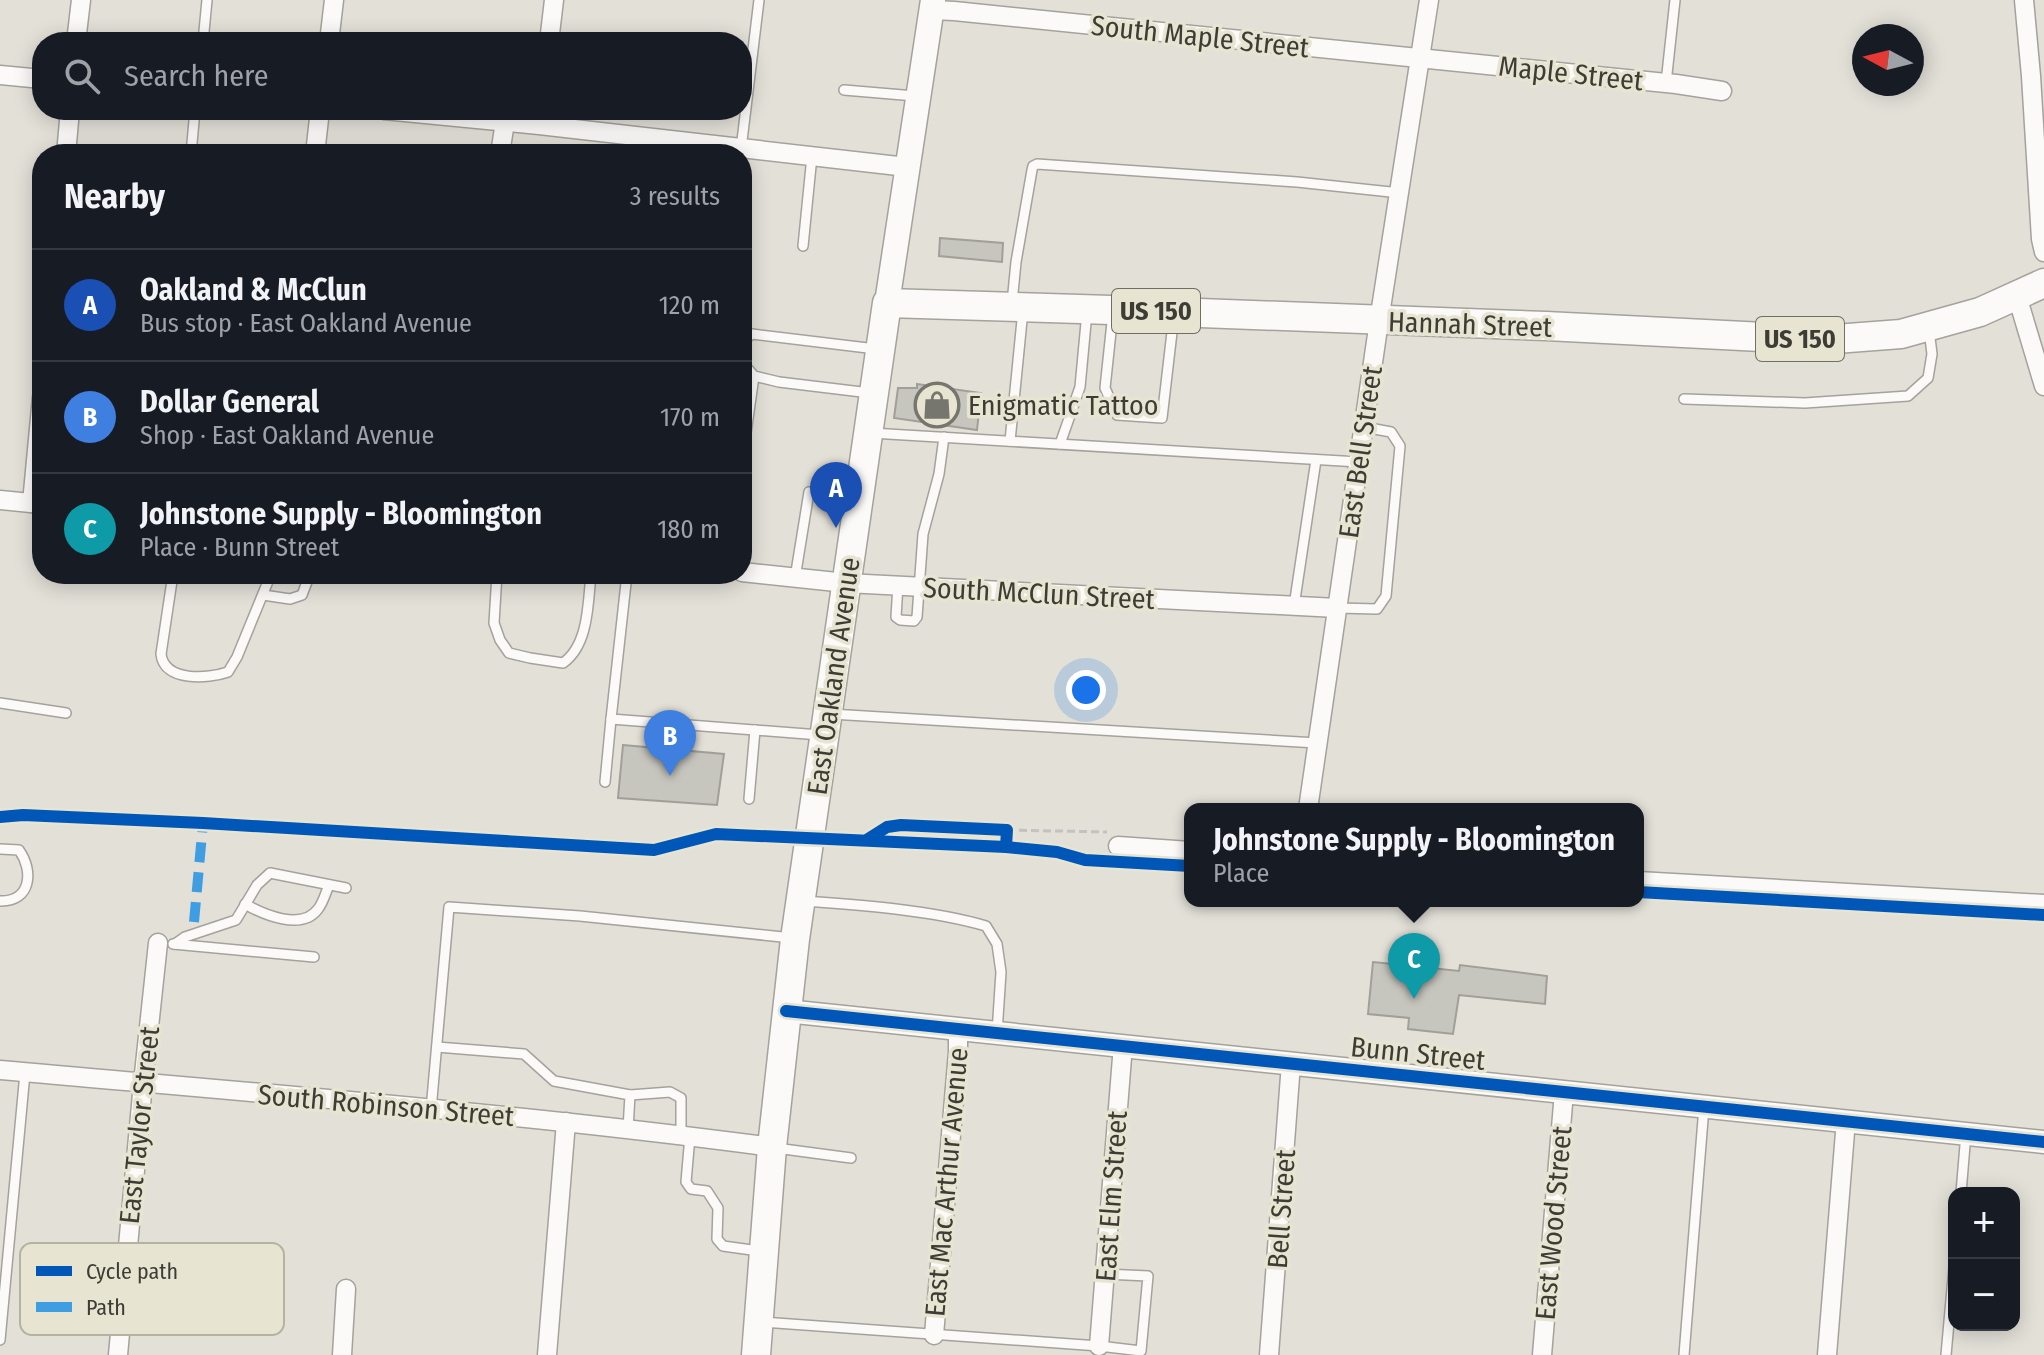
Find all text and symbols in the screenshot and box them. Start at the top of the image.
street label: South Maple Street [1089,9,1311,64]
north arrow [1852,24,1924,96]
search box [32,32,752,120]
street label: Maple Street [1497,50,1646,98]
icon: search [60,54,104,98]
text: Search here [124,58,269,94]
text: Nearby [64,176,165,217]
text: 3 results [630,181,720,212]
text: Oakland & McClun [140,272,367,308]
road number: US 150 [1112,289,1200,333]
text: A [83,290,97,321]
text: 120 m [659,290,720,321]
street label: Hannah Street [1387,305,1553,344]
text: Bus stop · East Oakland Avenue [140,308,472,339]
road number: US 150 [1756,317,1844,361]
street label: East Bell Street [1332,363,1389,540]
shop icon: Enigmatic Tattoo [913,381,961,429]
text: Dollar General [140,384,319,420]
place label: Enigmatic Tattoo [968,389,1159,422]
text: B [83,402,97,433]
text: 170 m [660,402,720,433]
text: Shop · East Oakland Avenue [140,420,434,451]
pin: A [810,462,862,528]
text: Johnstone Supply - Bloomington [140,496,542,532]
text: C [83,514,97,545]
text: 180 m [657,514,720,545]
text: Place · Bunn Street [140,532,339,563]
street label: East Oakland Avenue [800,555,867,797]
street label: South McClun Street [922,571,1156,616]
your location [1066,670,1106,710]
pin: B [644,710,696,776]
popup [1184,803,1644,907]
text: Johnstone Supply - Bloomington [1213,822,1615,858]
text: Place [1213,858,1269,889]
pin: C [1388,933,1440,999]
street label: East Taylor Street [113,1024,166,1226]
street label: Bunn Street [1349,1030,1488,1077]
street label: East Mac Arthur Avenue [918,1046,975,1318]
street label: South Robinson Street [257,1078,516,1133]
street label: East Elm Street [1089,1109,1134,1283]
street label: East Wood Street [1529,1124,1578,1321]
street label: Bell Street [1261,1148,1302,1270]
map controls [1948,1187,2020,1331]
button: + [1948,1187,2020,1259]
legend [20,1243,284,1335]
text: Cycle path [86,1258,178,1285]
button: − [1948,1259,2020,1331]
text: Path [86,1294,126,1321]

